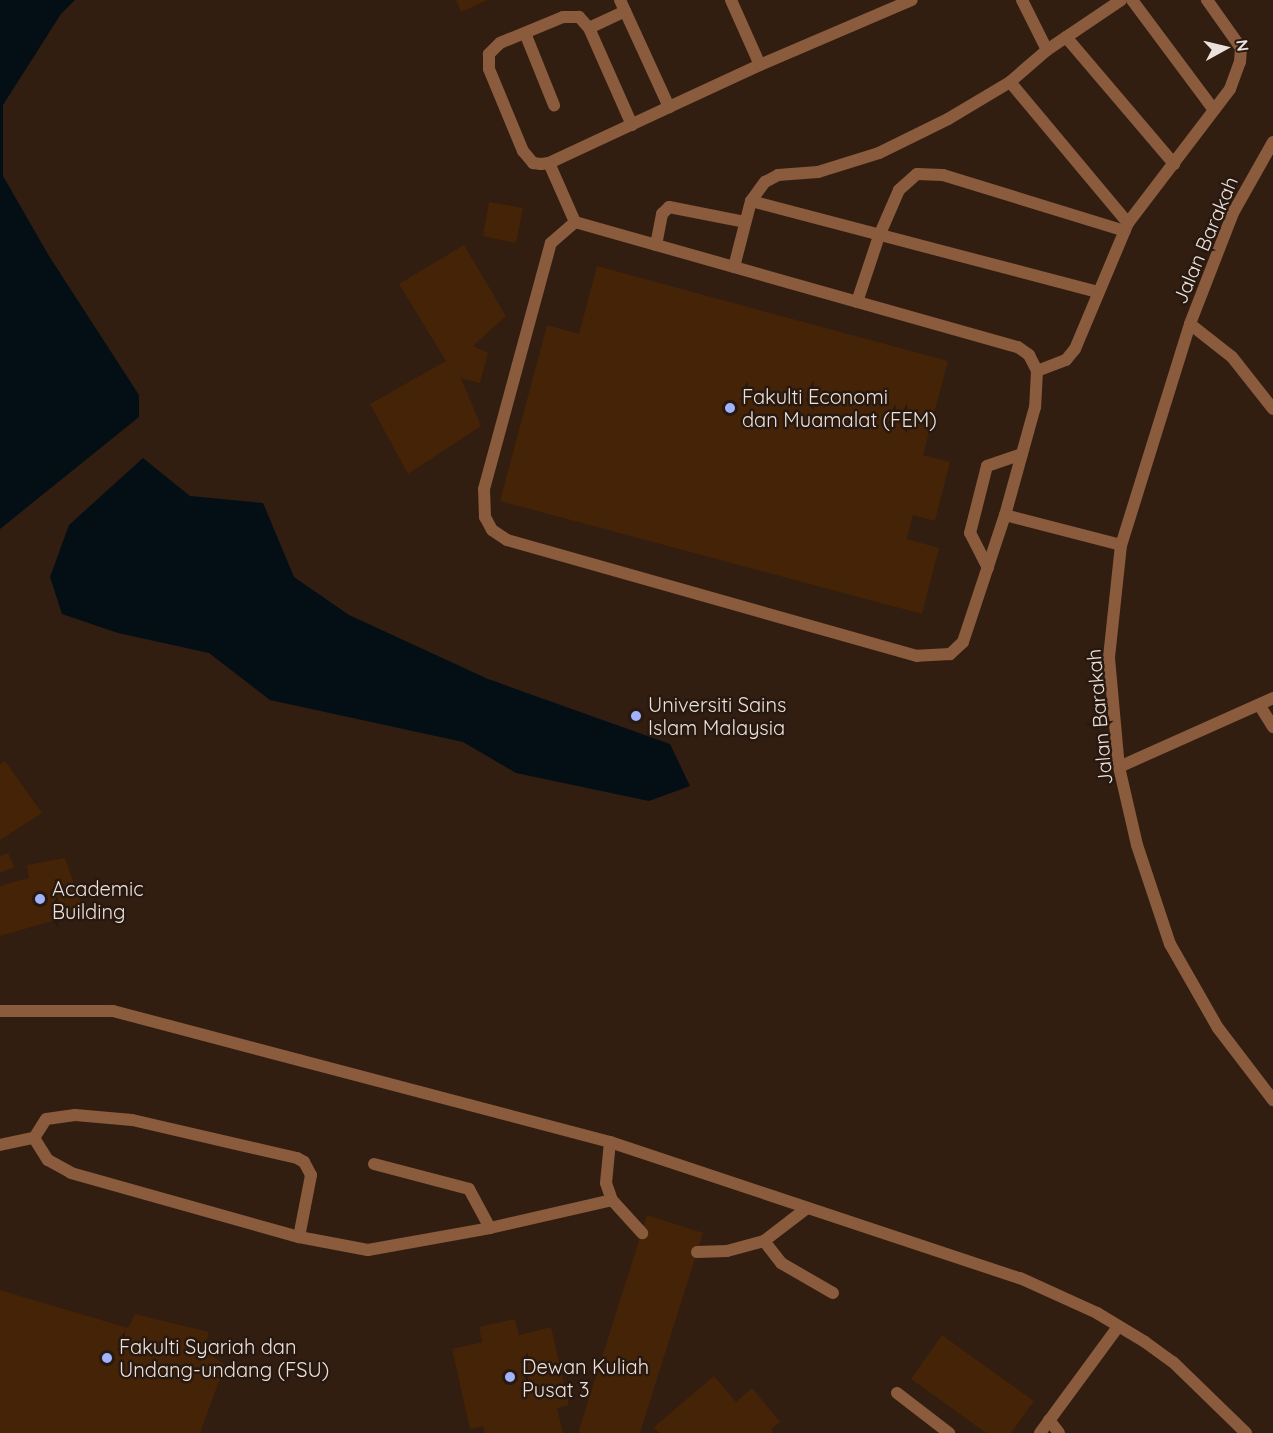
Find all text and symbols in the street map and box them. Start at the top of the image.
north arrow [1195,18,1255,78]
text: N [1232,38,1254,53]
street label: Jalan Barakah [1167,173,1243,307]
place label: Fakulti Economi dan Muamalat (FEM) [742,384,937,431]
marker: Fakulti Economi dan Muamalat (FEM) [723,401,737,415]
street label: Jalan Barakah [1081,648,1117,786]
place label: Universiti Sains Islam Malaysia [648,692,786,739]
marker: Universiti Sains Islam Malaysia [629,709,643,723]
place label: Academic Building [52,876,144,923]
marker: Academic Building [33,892,47,906]
place label: Fakulti Syariah dan Undang-undang (FSU) [119,1334,329,1381]
marker: Fakulti Syariah dan Undang-undang (FSU) [100,1351,114,1365]
place label: Dewan Kuliah Pusat 3 [522,1354,649,1401]
marker: Dewan Kuliah Pusat 3 [503,1370,517,1384]

